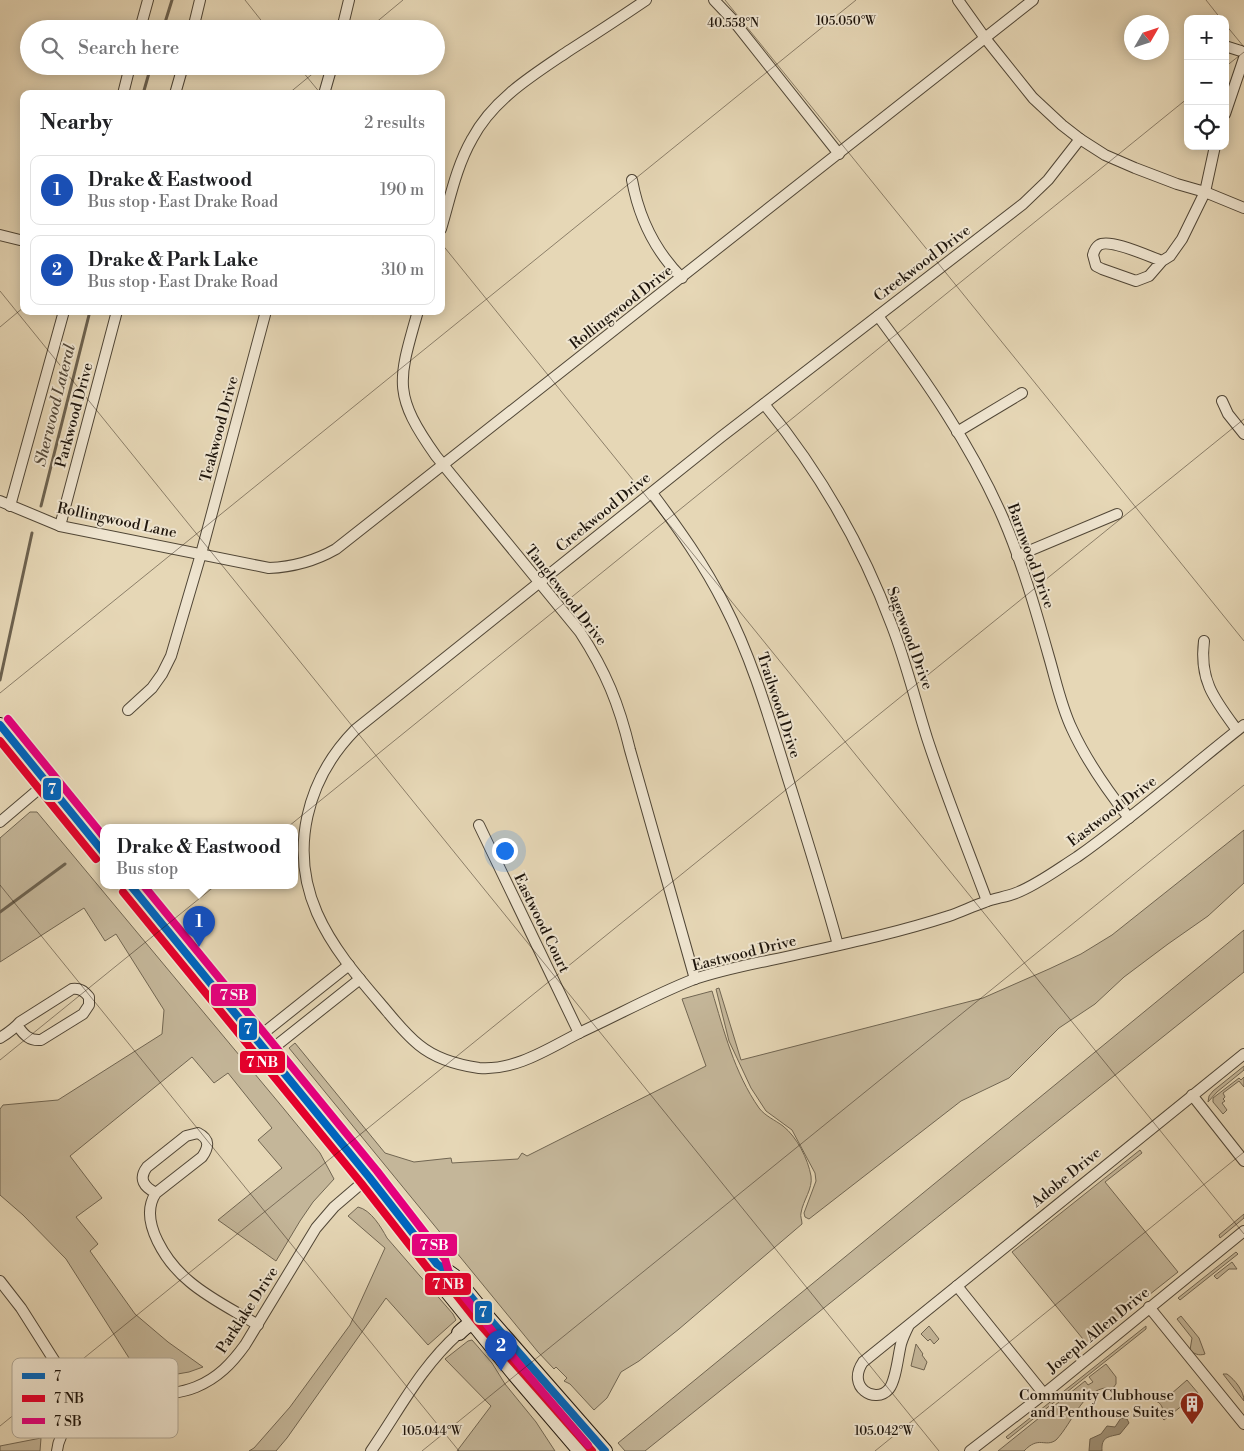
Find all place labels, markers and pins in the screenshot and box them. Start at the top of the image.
pin: 1 [183,906,215,947]
pin: 2 [485,1330,517,1371]
place label: Community Clubhouse and Penthouse Suites [1019,1386,1174,1422]
building icon: Community Clubhouse and Penthouse Suites [1179,1391,1205,1425]

